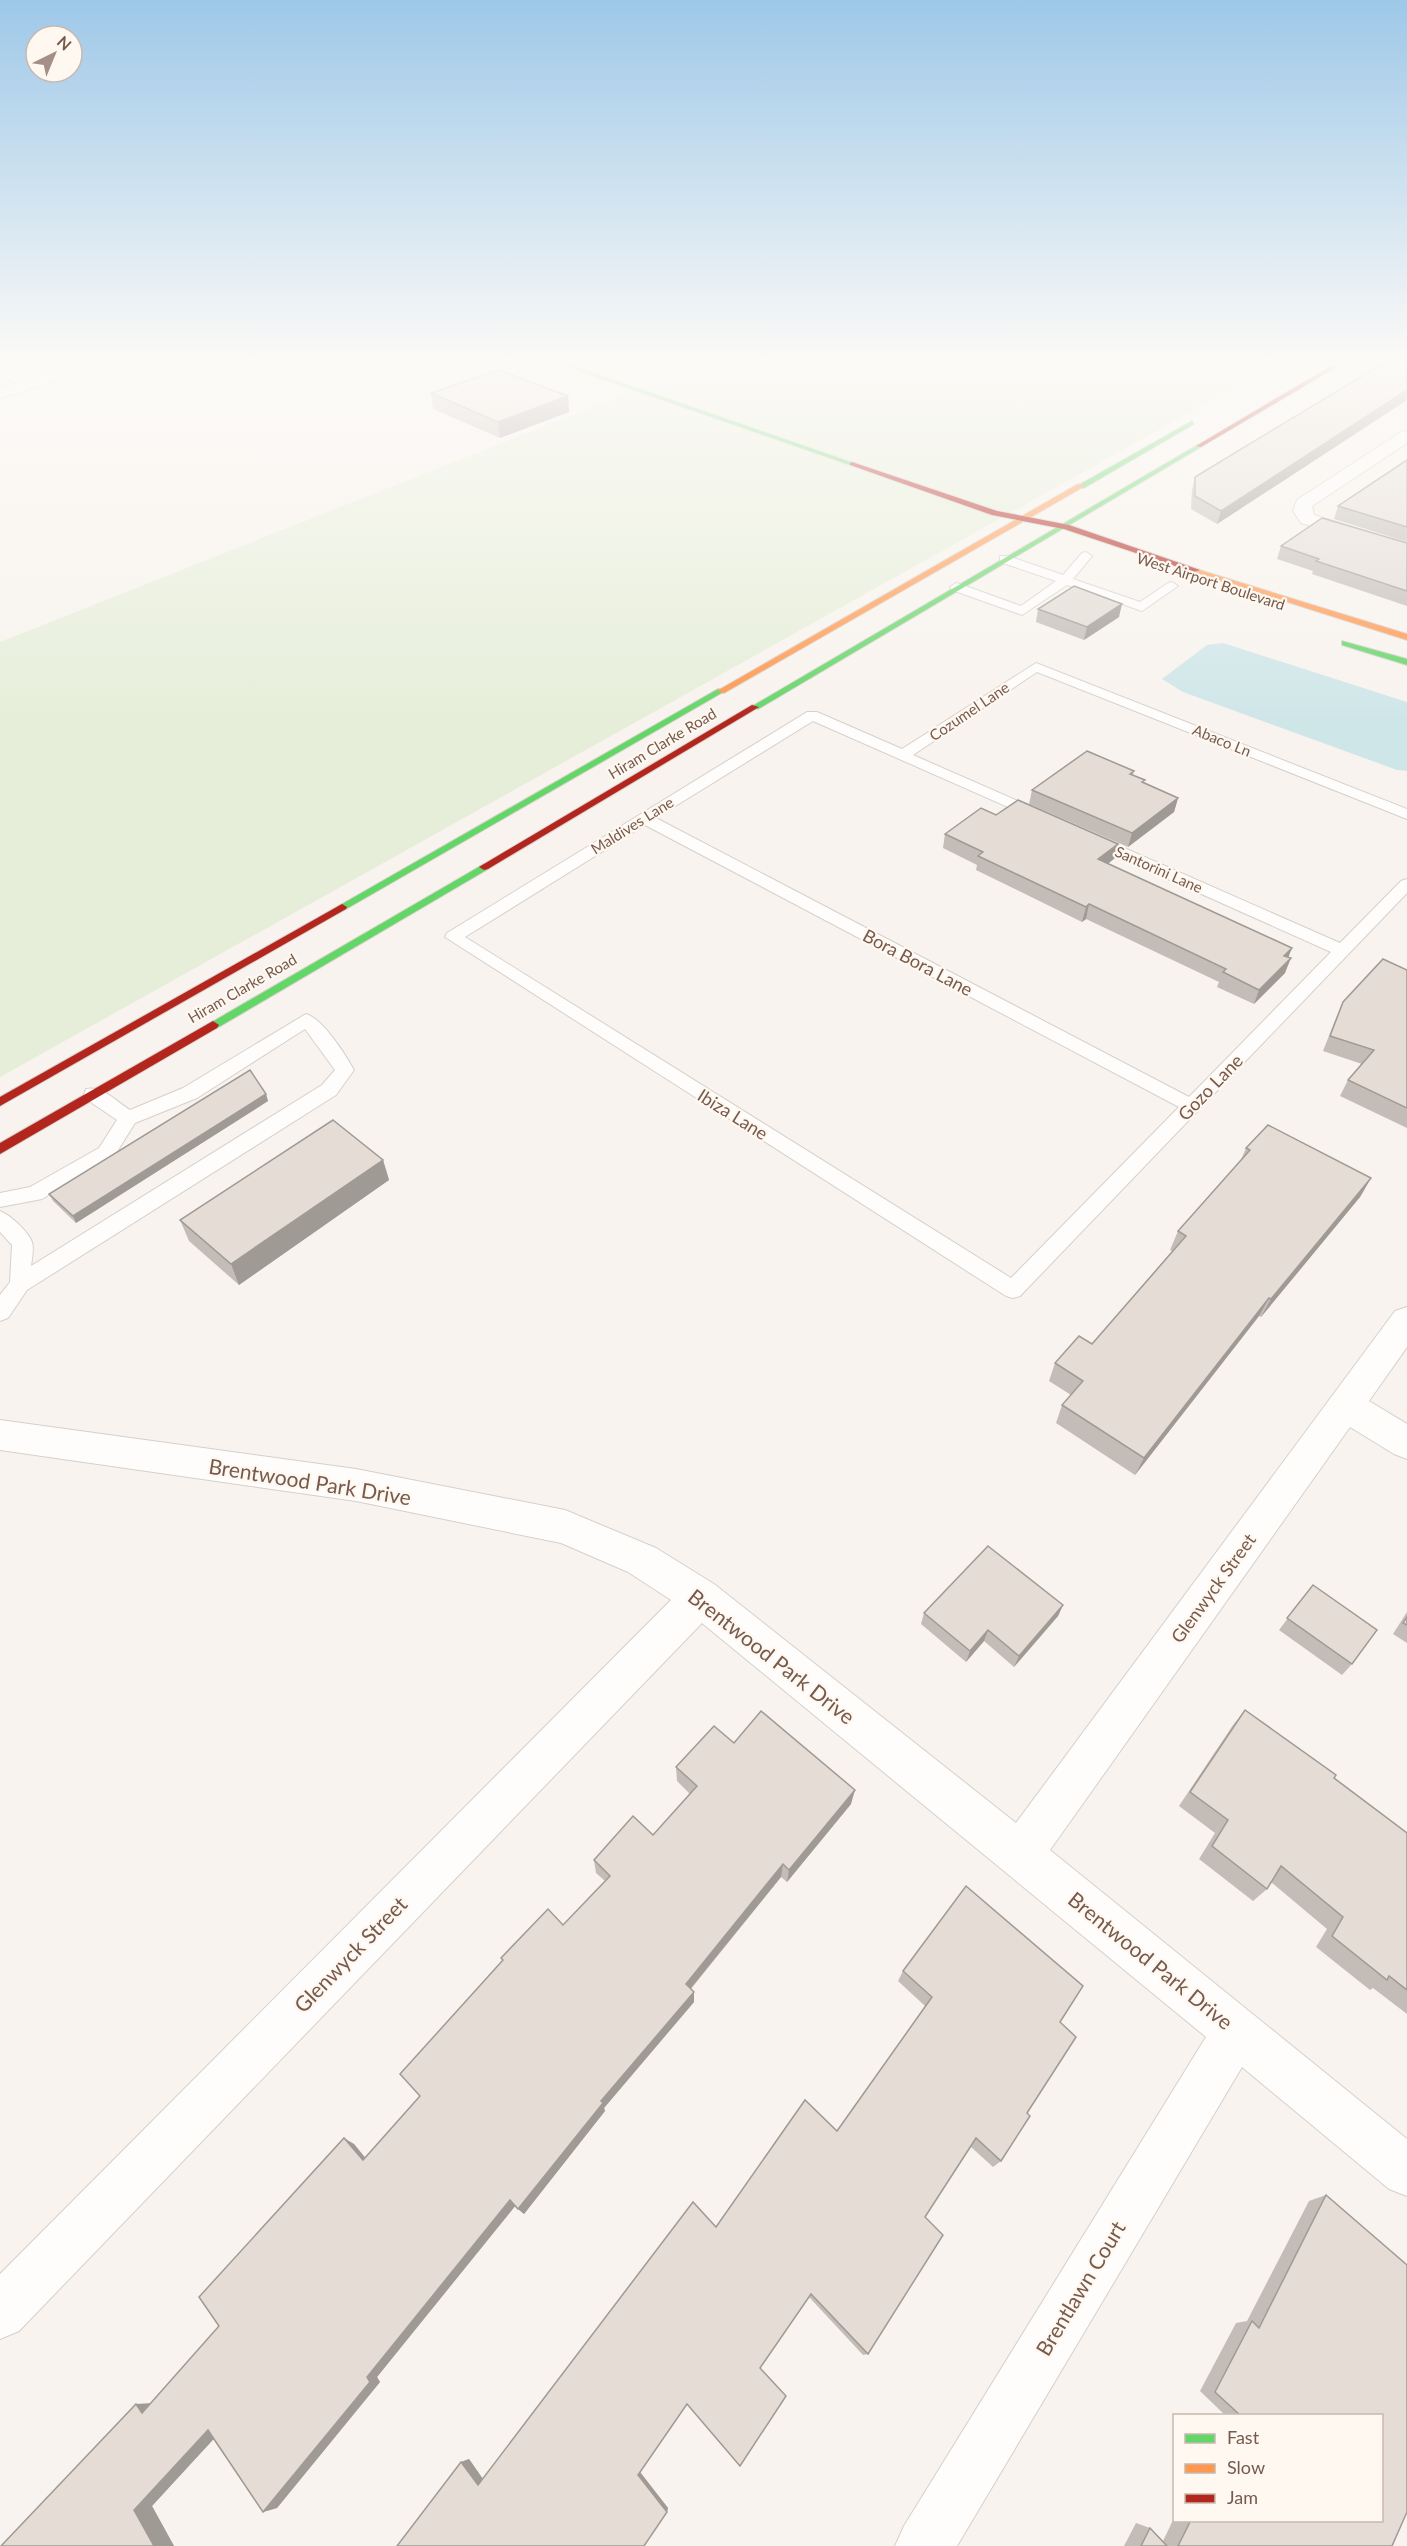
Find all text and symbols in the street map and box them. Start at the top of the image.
north arrow [24,24,84,84]
text: N [54,32,76,54]
street label: West Airport Boulevard [1135,549,1287,613]
street label: Cozumel Lane [926,678,1012,744]
street label: Hiram Clarke Road [605,704,719,782]
street label: Abaco Ln [1190,720,1254,760]
street label: Maldives Lane [587,792,677,858]
street label: Santorini Lane [1112,842,1206,896]
street label: Bora Bora Lane [859,924,977,1000]
street label: Hiram Clarke Road [184,950,300,1026]
street label: Gozo Lane [1173,1049,1247,1125]
street label: Ibiza Lane [694,1084,772,1144]
street label: Brentwood Park Drive [207,1453,413,1509]
street label: Glenwyck Street [1166,1529,1260,1647]
street label: Brentwood Park Drive [684,1583,860,1729]
street label: Brentwood Park Drive [1064,1886,1238,2034]
street label: Glenwyck Street [288,1891,412,2017]
street label: Brentlawn Court [1030,2216,1130,2360]
legend [1173,2414,1383,2522]
text: Fast [1227,2426,1260,2448]
text: Slow [1227,2456,1265,2478]
text: Jam [1227,2486,1258,2508]

